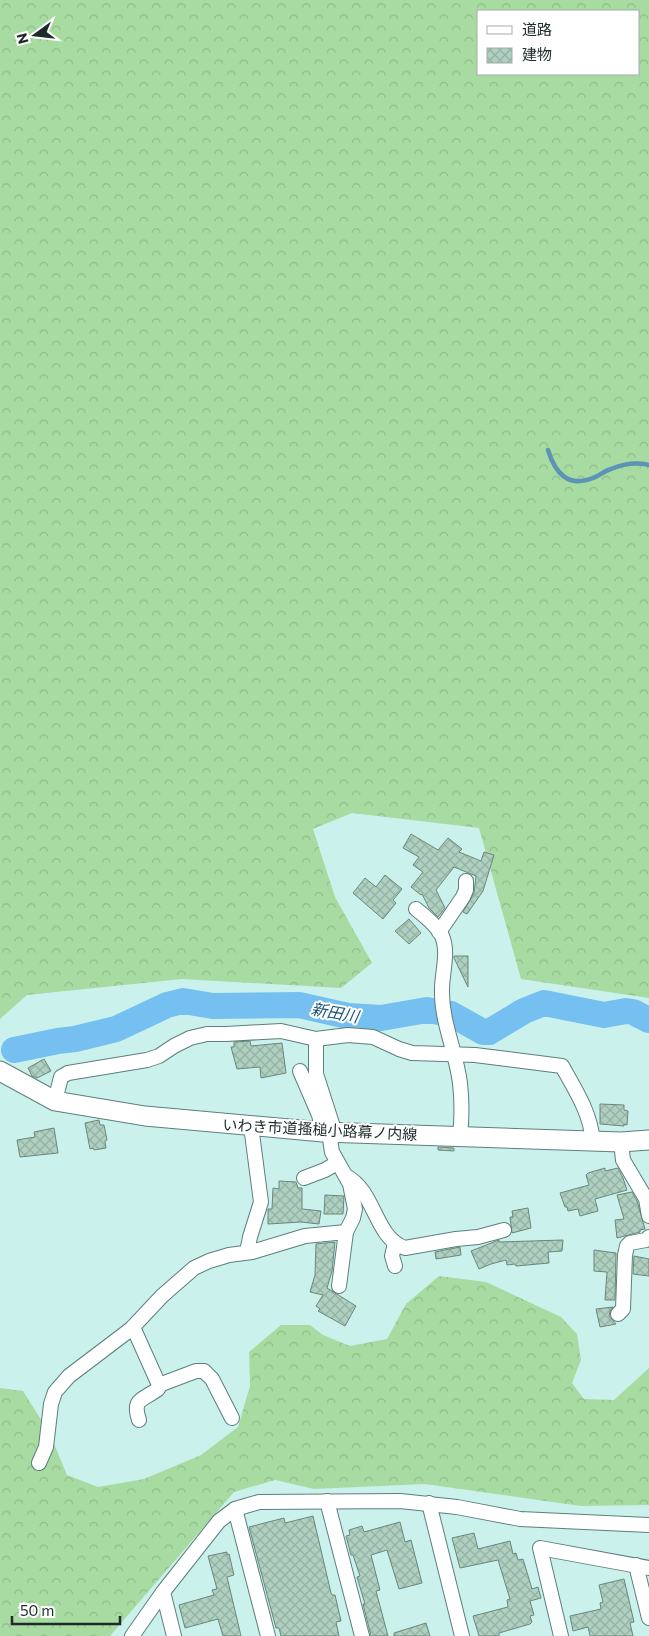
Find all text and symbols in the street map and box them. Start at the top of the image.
north arrow [10,10,60,60]
legend [477,10,639,75]
text: 道路 [522,20,552,38]
text: N [12,31,32,46]
text: 建物 [522,45,552,63]
water label: 新田川 [310,998,362,1026]
street label: いわき市道搔槌小路幕ノ内線 [222,1115,418,1143]
scale bar [12,1594,120,1626]
text: 50 m [20,1601,54,1619]

